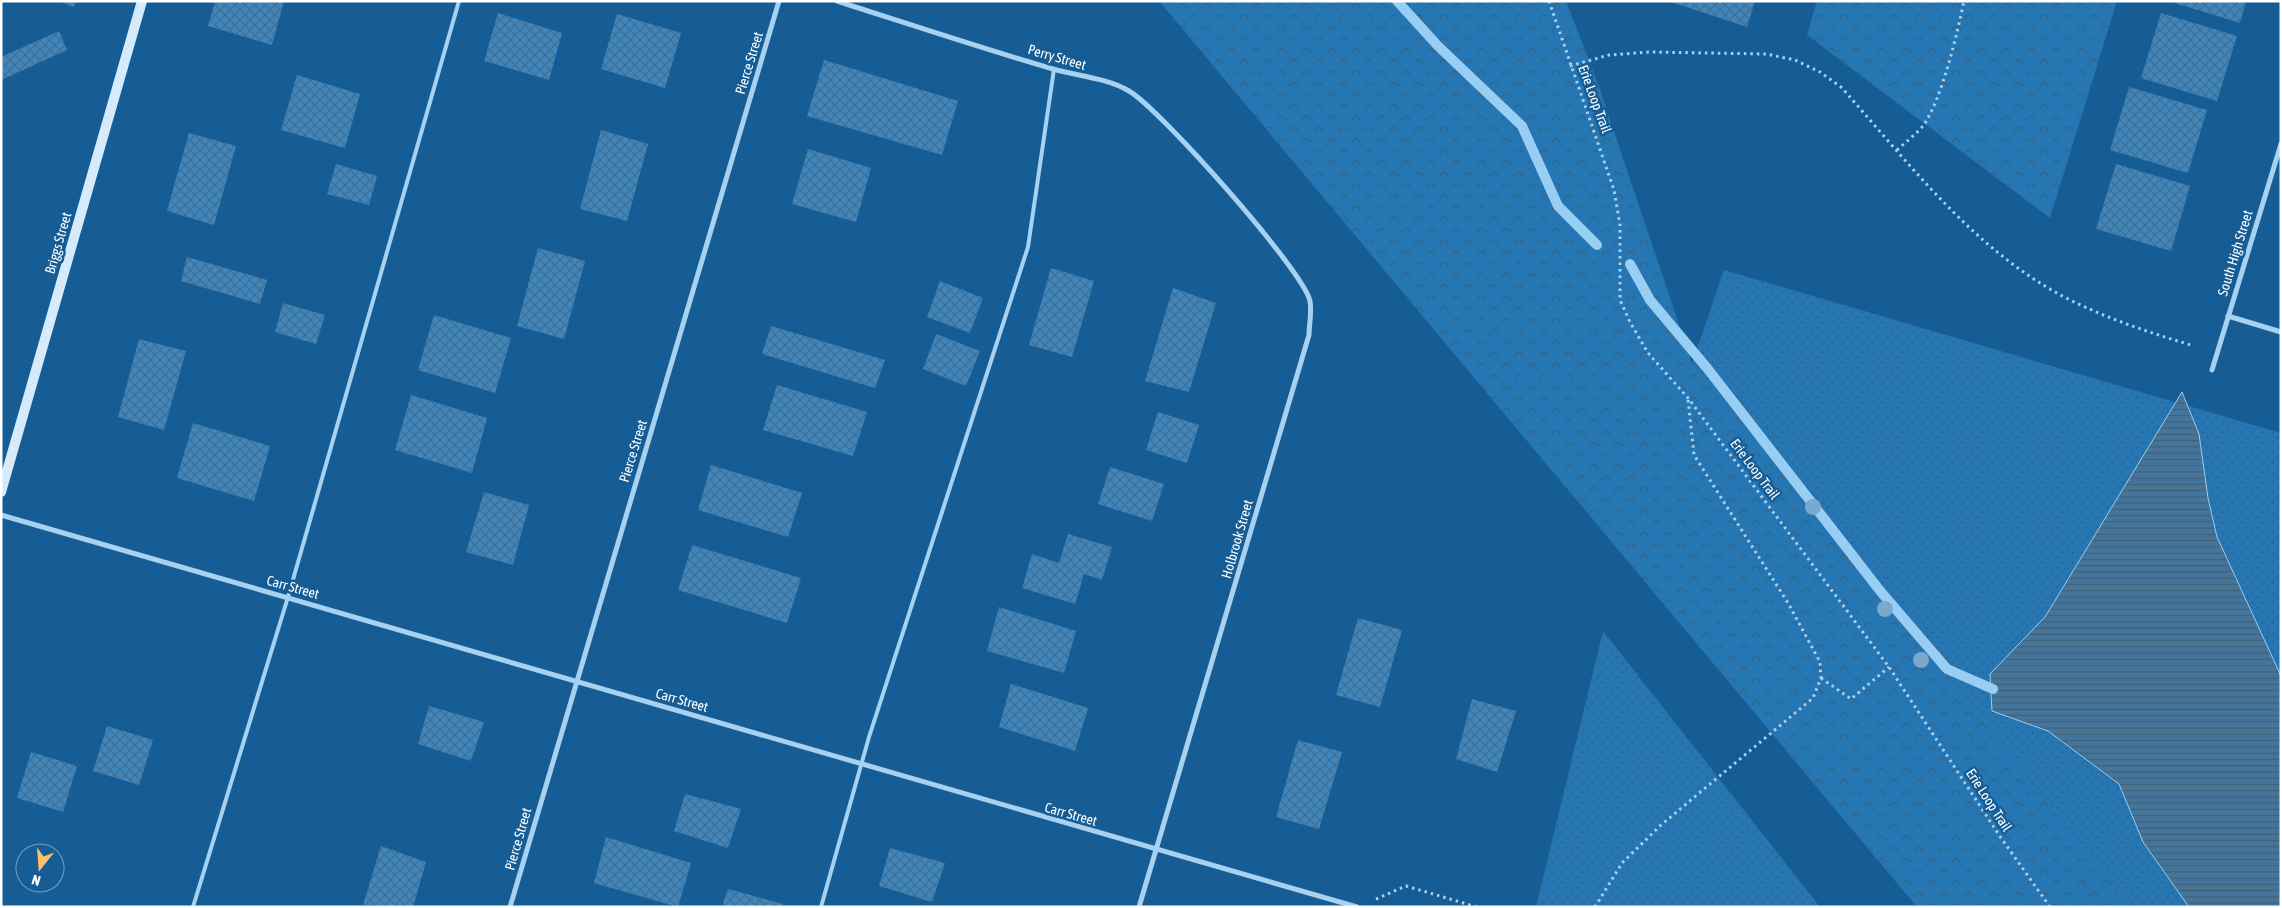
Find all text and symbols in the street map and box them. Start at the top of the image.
street label: Pierce Street [732,30,766,96]
street label: Perry Street [1026,41,1088,73]
street label: Erie Loop Trail [1575,63,1615,136]
street label: South High Street [2214,208,2256,298]
street label: Briggs Street [42,210,74,276]
street label: Pierce Street [616,418,650,484]
street label: Erie Loop Trail [1727,436,1783,503]
street label: Holbrook Street [1218,498,1256,580]
street label: Carr Street [265,572,321,602]
street label: Carr Street [654,685,710,715]
street label: Erie Loop Trail [1963,766,2015,835]
street label: Carr Street [1043,799,1099,829]
street label: Pierce Street [501,806,535,872]
north arrow [15,843,65,893]
text: N [30,872,42,889]

